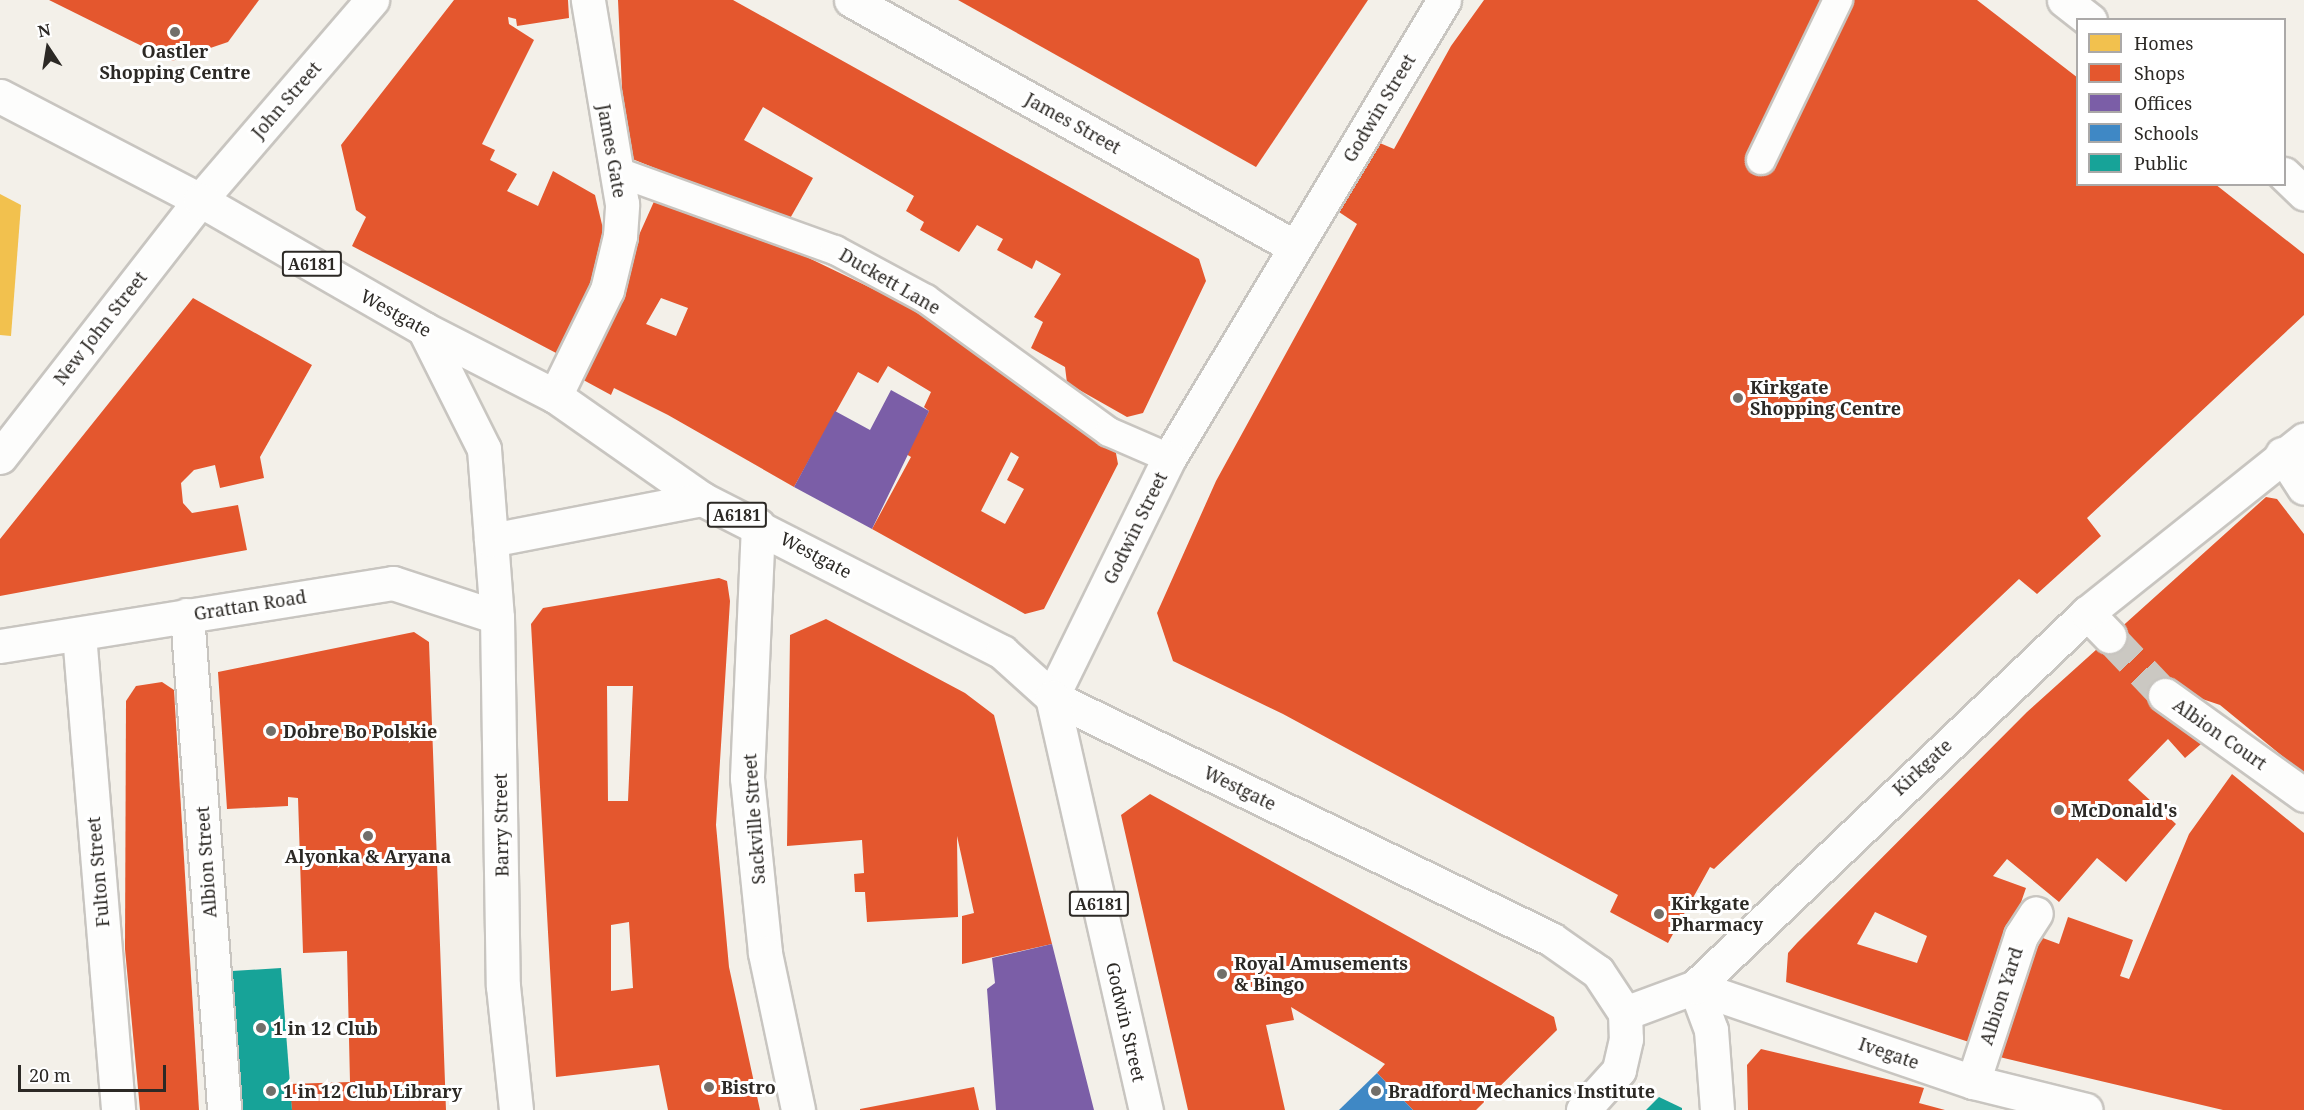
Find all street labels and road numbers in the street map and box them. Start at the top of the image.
street label: Godwin Street [1338,50,1420,166]
street label: John Street [247,57,325,143]
street label: James Street [1021,88,1125,158]
street label: James Gate [593,102,631,200]
street label: Duckett Lane [836,243,944,319]
road number: A6181 [280,251,344,277]
street label: New John Street [49,267,151,389]
street label: Westgate [357,285,435,341]
street label: Godwin Street [1099,468,1171,588]
road number: A6181 [706,502,768,528]
street label: Westgate [777,527,855,583]
street label: Grattan Road [192,585,308,625]
street label: Albion Court [2169,694,2271,774]
street label: Kirkgate [1888,734,1956,800]
street label: Sackville Street [739,753,769,885]
street label: Westgate [1200,761,1280,815]
street label: Barry Street [489,773,513,877]
street label: Albion Street [191,805,221,919]
street label: Fulton Street [82,816,114,928]
road number: A6181 [1068,891,1130,917]
street label: Albion Yard [1975,944,2027,1048]
street label: Godwin Street [1102,960,1150,1084]
street label: Ivegate [1856,1033,1922,1073]

